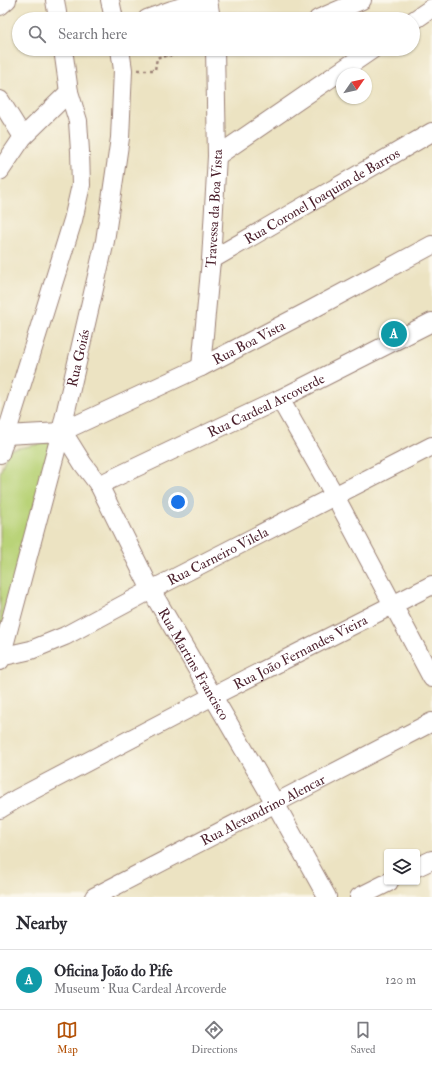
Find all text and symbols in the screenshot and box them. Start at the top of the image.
search box [12,12,420,56]
icon: search [26,23,48,45]
text: Search here [58,25,127,44]
north arrow [336,68,372,104]
street label: Rua Coronel Joaquim de Barros [241,144,403,248]
street label: Travessa da Boa Vista [202,149,226,269]
street label: Rua Boa Vista [210,316,288,368]
pin: A [381,319,407,349]
street label: Rua Goiás [63,327,93,388]
street label: Rua Cardeal Arcoverde [205,369,327,441]
your location [168,492,188,512]
street label: Rua Carneiro Vilela [164,523,271,589]
street label: Rua Martins Francisco [155,605,233,723]
street label: Rua João Fernandes Vieira [231,611,370,693]
street label: Rua Alexandrino Alencar [197,770,329,849]
map controls [384,849,420,885]
button: layers [384,849,420,885]
text: Nearby [16,913,67,934]
text: Oficina João do Pife [54,962,173,981]
text: A [25,972,33,988]
text: 120 m [385,972,416,988]
text: Museum · Rua Cardeal Arcoverde [54,981,227,997]
tab: Map [56,1019,78,1056]
tab: Directions [191,1019,238,1056]
tab: Saved [350,1019,376,1056]

